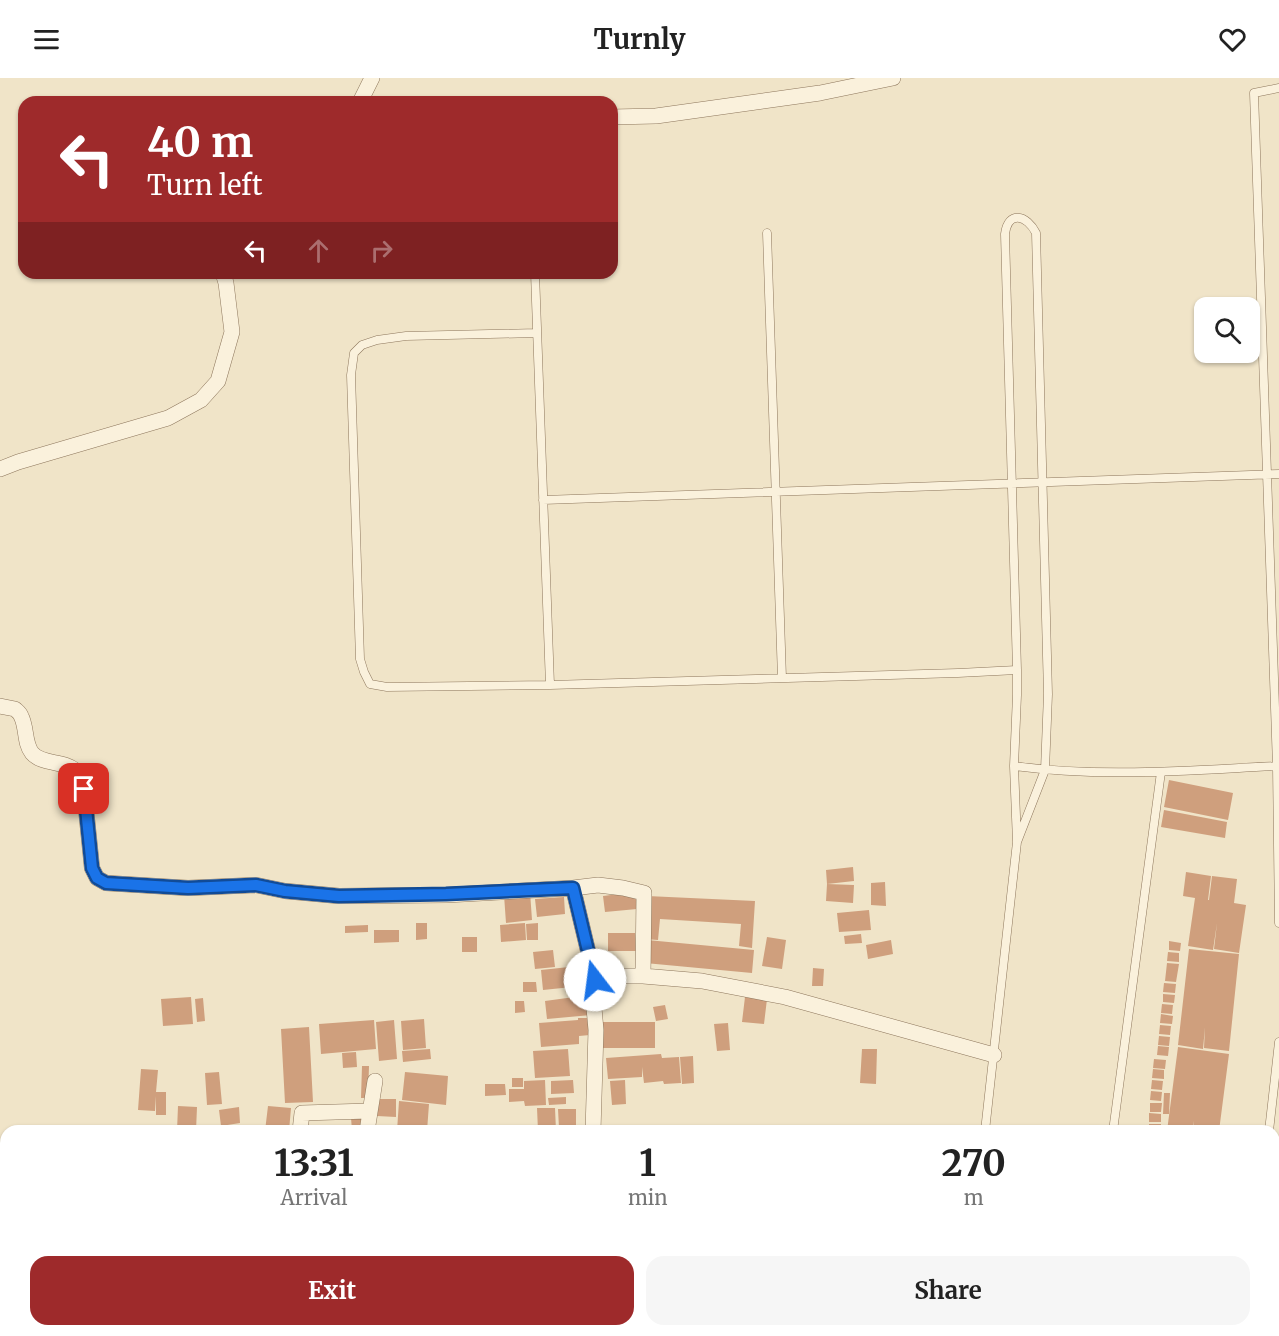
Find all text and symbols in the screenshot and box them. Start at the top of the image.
text: Turnly [594,22,685,56]
icon: menu [30,23,63,56]
icon: heart [1216,23,1249,56]
text: 40 m [147,116,253,168]
icon: left [48,120,126,198]
text: Turn left [147,168,262,202]
icon: left [239,234,272,267]
icon: ahead [302,234,335,267]
icon: right [365,234,398,267]
map controls [1194,297,1260,363]
button: search [1194,297,1260,363]
pin [58,763,109,814]
icon: arrive [67,772,100,805]
position arrow [563,948,627,1012]
text: 13:31 [274,1141,354,1186]
text: 1 [639,1141,656,1186]
text: 270 [942,1141,1006,1186]
text: Arrival [281,1185,347,1210]
text: min [628,1185,667,1210]
text: m [964,1185,984,1210]
button: Exit [30,1256,634,1325]
button: Share [646,1256,1250,1325]

